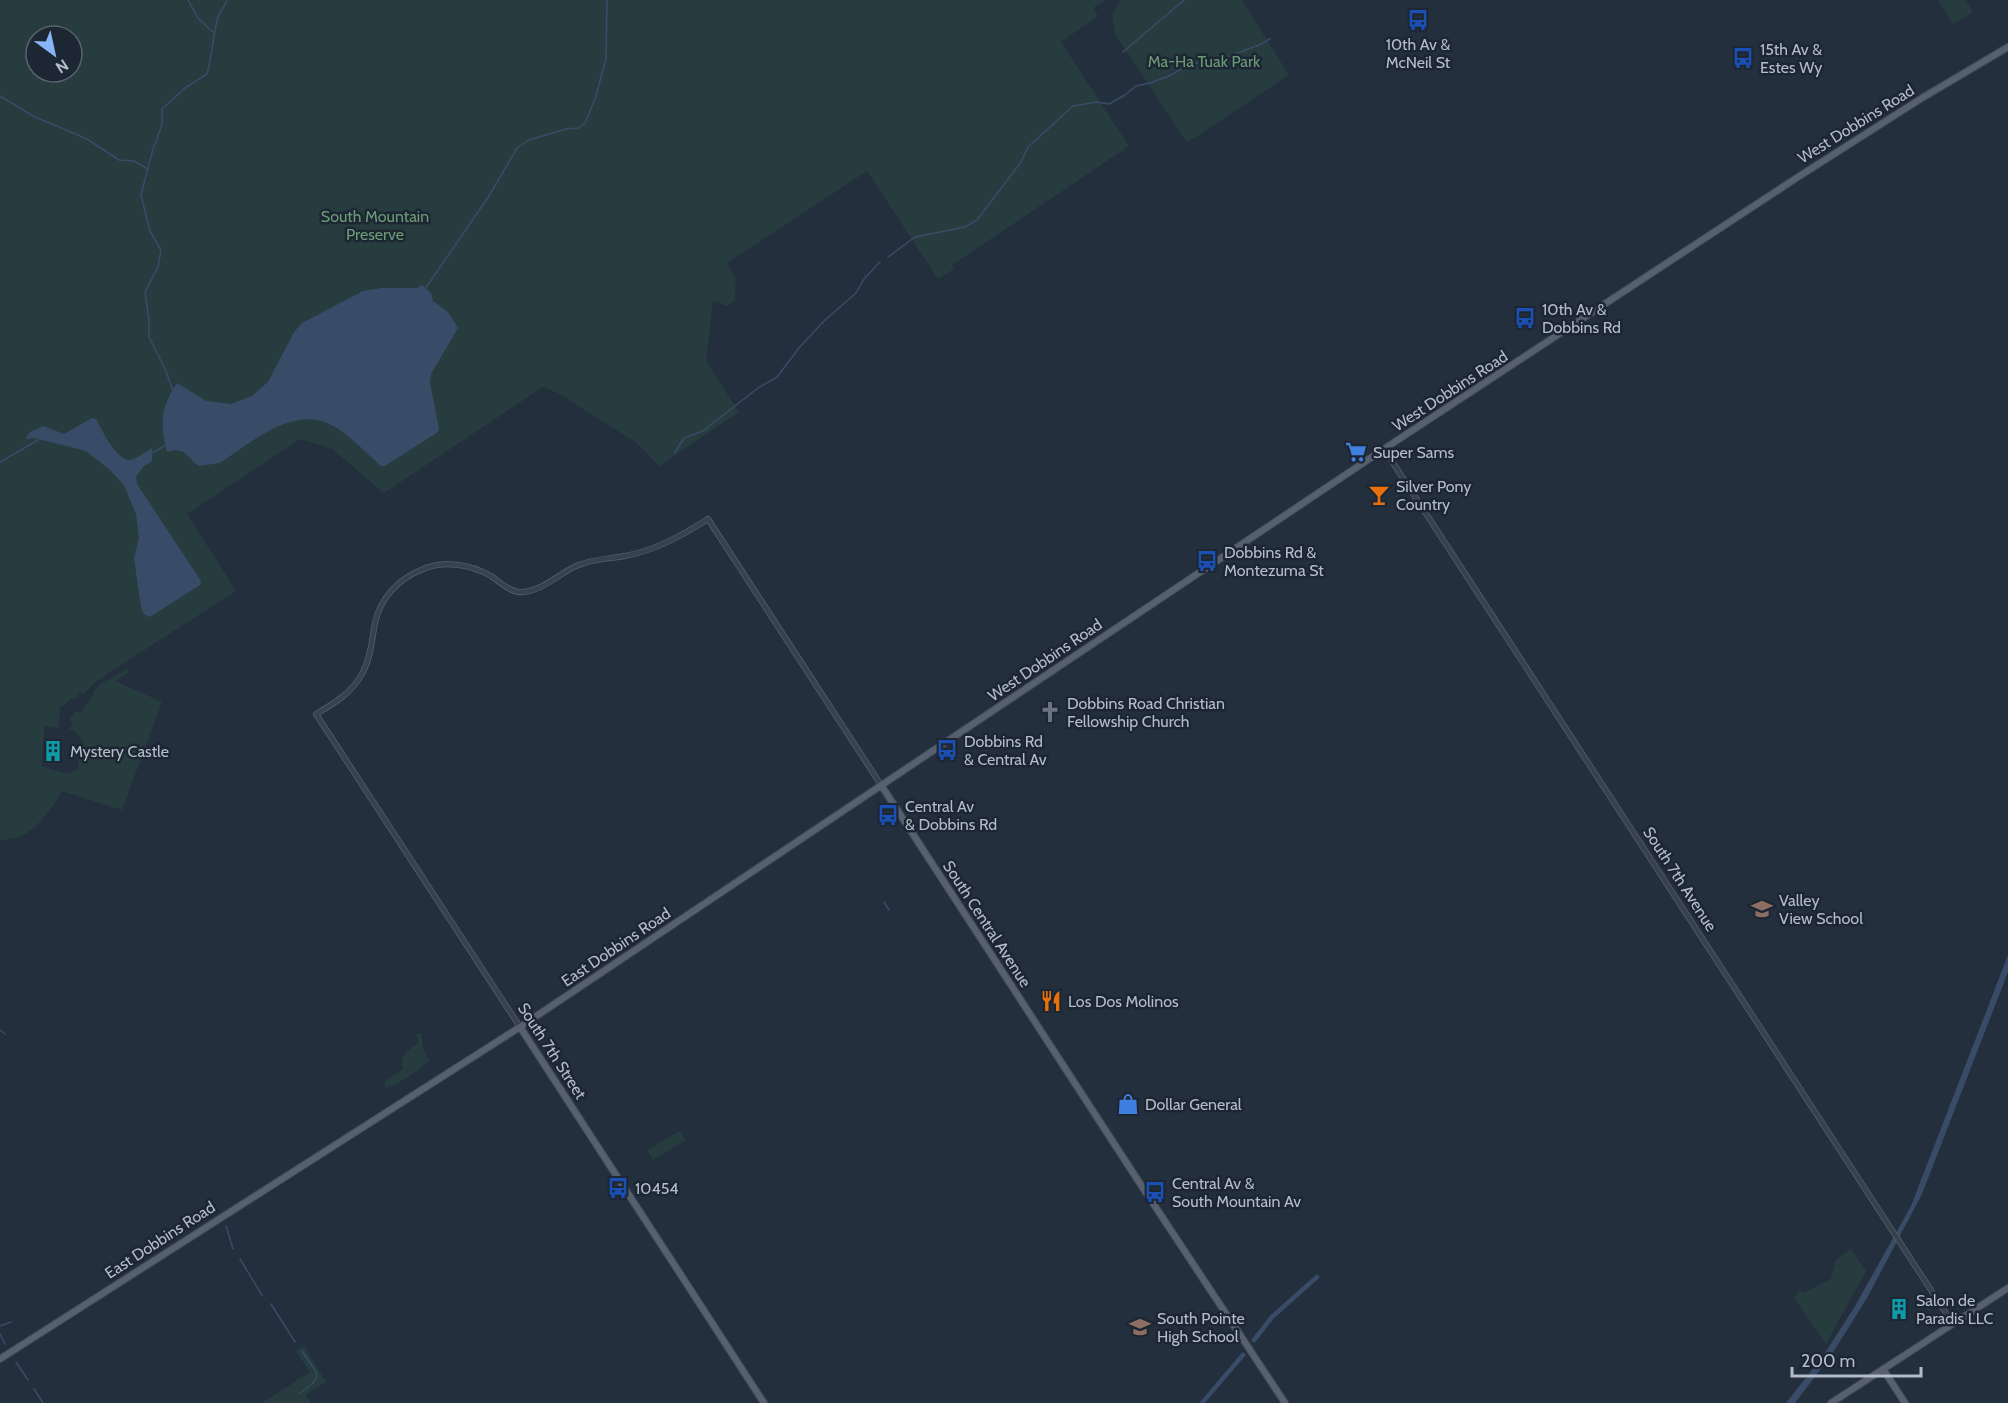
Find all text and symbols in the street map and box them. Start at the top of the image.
bus stop icon: 10th Av & McNeil St [1406,8,1430,32]
north arrow [24,24,84,84]
place label: 10th Av & McNeil St [1386,35,1451,72]
place label: 15th Av & Estes Wy [1760,40,1822,77]
bus stop icon: 15th Av & Estes Wy [1731,46,1755,70]
park label: Ma-Ha Tuak Park [1148,52,1261,71]
text: N [52,55,72,77]
street label: West Dobbins Road [1794,81,1918,167]
park label: South Mountain Preserve [321,207,429,244]
place label: 10th Av & Dobbins Rd [1542,300,1621,337]
bus stop icon: 10th Av & Dobbins Rd [1513,306,1537,330]
street label: West Dobbins Road [1389,347,1511,435]
supermarket icon: Super Sams [1344,440,1368,464]
place label: Super Sams [1373,443,1454,462]
place label: Silver Pony Country [1396,477,1471,514]
bar icon: Silver Pony Country [1367,483,1391,507]
place label: Dobbins Rd & Montezuma St [1224,543,1324,580]
bus stop icon: Dobbins Rd & Montezuma St [1195,549,1219,573]
street label: West Dobbins Road [984,615,1106,705]
place label: Dobbins Road Christian Fellowship Church [1067,694,1225,731]
church icon: Dobbins Road Christian Fellowship Church [1038,700,1062,724]
place label: Dobbins Rd & Central Av [964,732,1047,769]
bus stop icon: Dobbins Rd & Central Av [935,738,959,762]
building icon: Mystery Castle [41,739,65,763]
place label: Mystery Castle [70,742,169,761]
place label: Central Av & Dobbins Rd [905,797,997,834]
bus stop icon: Central Av & Dobbins Rd [876,803,900,827]
street label: South 7th Avenue [1639,823,1721,935]
street label: South Central Avenue [939,857,1035,991]
place label: Valley View School [1779,891,1863,928]
school or university icon: Valley View School [1750,897,1774,921]
street label: East Dobbins Road [558,903,674,991]
restaurant icon: Los Dos Molinos [1039,989,1063,1013]
place label: Los Dos Molinos [1068,992,1179,1011]
street label: South 7th Street [514,999,591,1103]
shop icon: Dollar General [1116,1092,1140,1116]
place label: Dollar General [1145,1095,1242,1114]
place label: Central Av & South Mountain Av [1172,1174,1301,1211]
bus stop icon: 10454 [606,1176,630,1200]
place label: 10454 [635,1179,679,1198]
bus stop icon: Central Av & South Mountain Av [1143,1180,1167,1204]
street label: East Dobbins Road [101,1197,219,1283]
place label: Salon de Paradis LLC [1916,1291,1993,1328]
building icon: Salon de Paradis LLC [1887,1297,1911,1321]
place label: South Pointe High School [1157,1309,1245,1346]
school or university icon: South Pointe High School [1128,1315,1152,1339]
scale bar [1792,1340,1921,1378]
text: 200 m [1801,1350,1855,1372]

